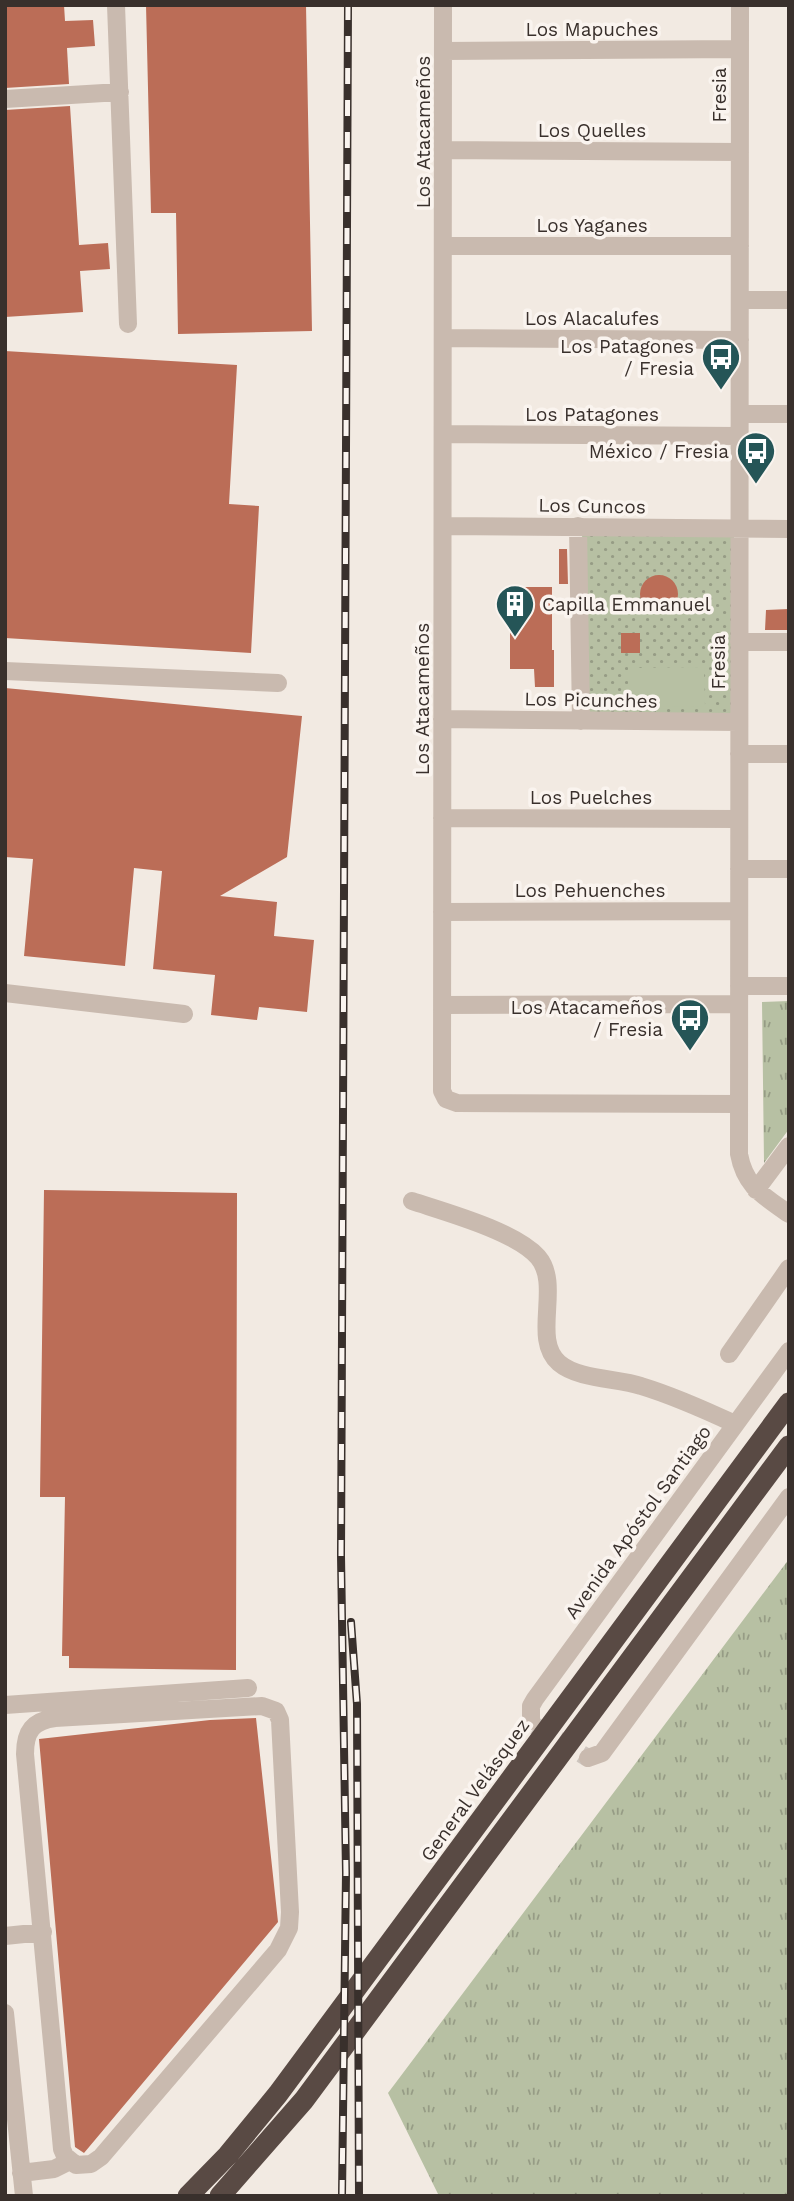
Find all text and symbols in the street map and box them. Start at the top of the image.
street label: Los Mapuches [526,18,658,41]
street label: Los Atacameños [412,56,435,208]
street label: Fresia [708,67,731,123]
street label: Los Quelles [538,119,646,142]
street label: Los Yaganes [536,214,648,237]
street label: Los Alacalufes [525,307,659,330]
place label: Los Patagones / Fresia [560,335,694,380]
bus stop icon: Los Patagones / Fresia [700,336,742,391]
street label: Los Patagones [525,403,659,426]
bus stop icon: México / Fresia [735,430,777,485]
place label: México / Fresia [589,440,729,463]
street label: Los Cuncos [538,494,646,518]
building icon: Capilla Emmanuel [494,583,536,638]
place label: Capilla Emmanuel [542,593,711,616]
street label: Los Atacameños [411,623,434,775]
street label: Fresia [707,634,730,690]
street label: Los Picunches [524,687,658,713]
street label: Los Puelches [530,786,652,809]
street label: Los Pehuenches [515,879,665,902]
place label: Los Atacameños / Fresia [511,996,663,1041]
bus stop icon: Los Atacameños / Fresia [669,997,711,1052]
street label: Avenida Apóstol Santiago [560,1421,716,1623]
street label: General Velásquez [416,1714,534,1866]

